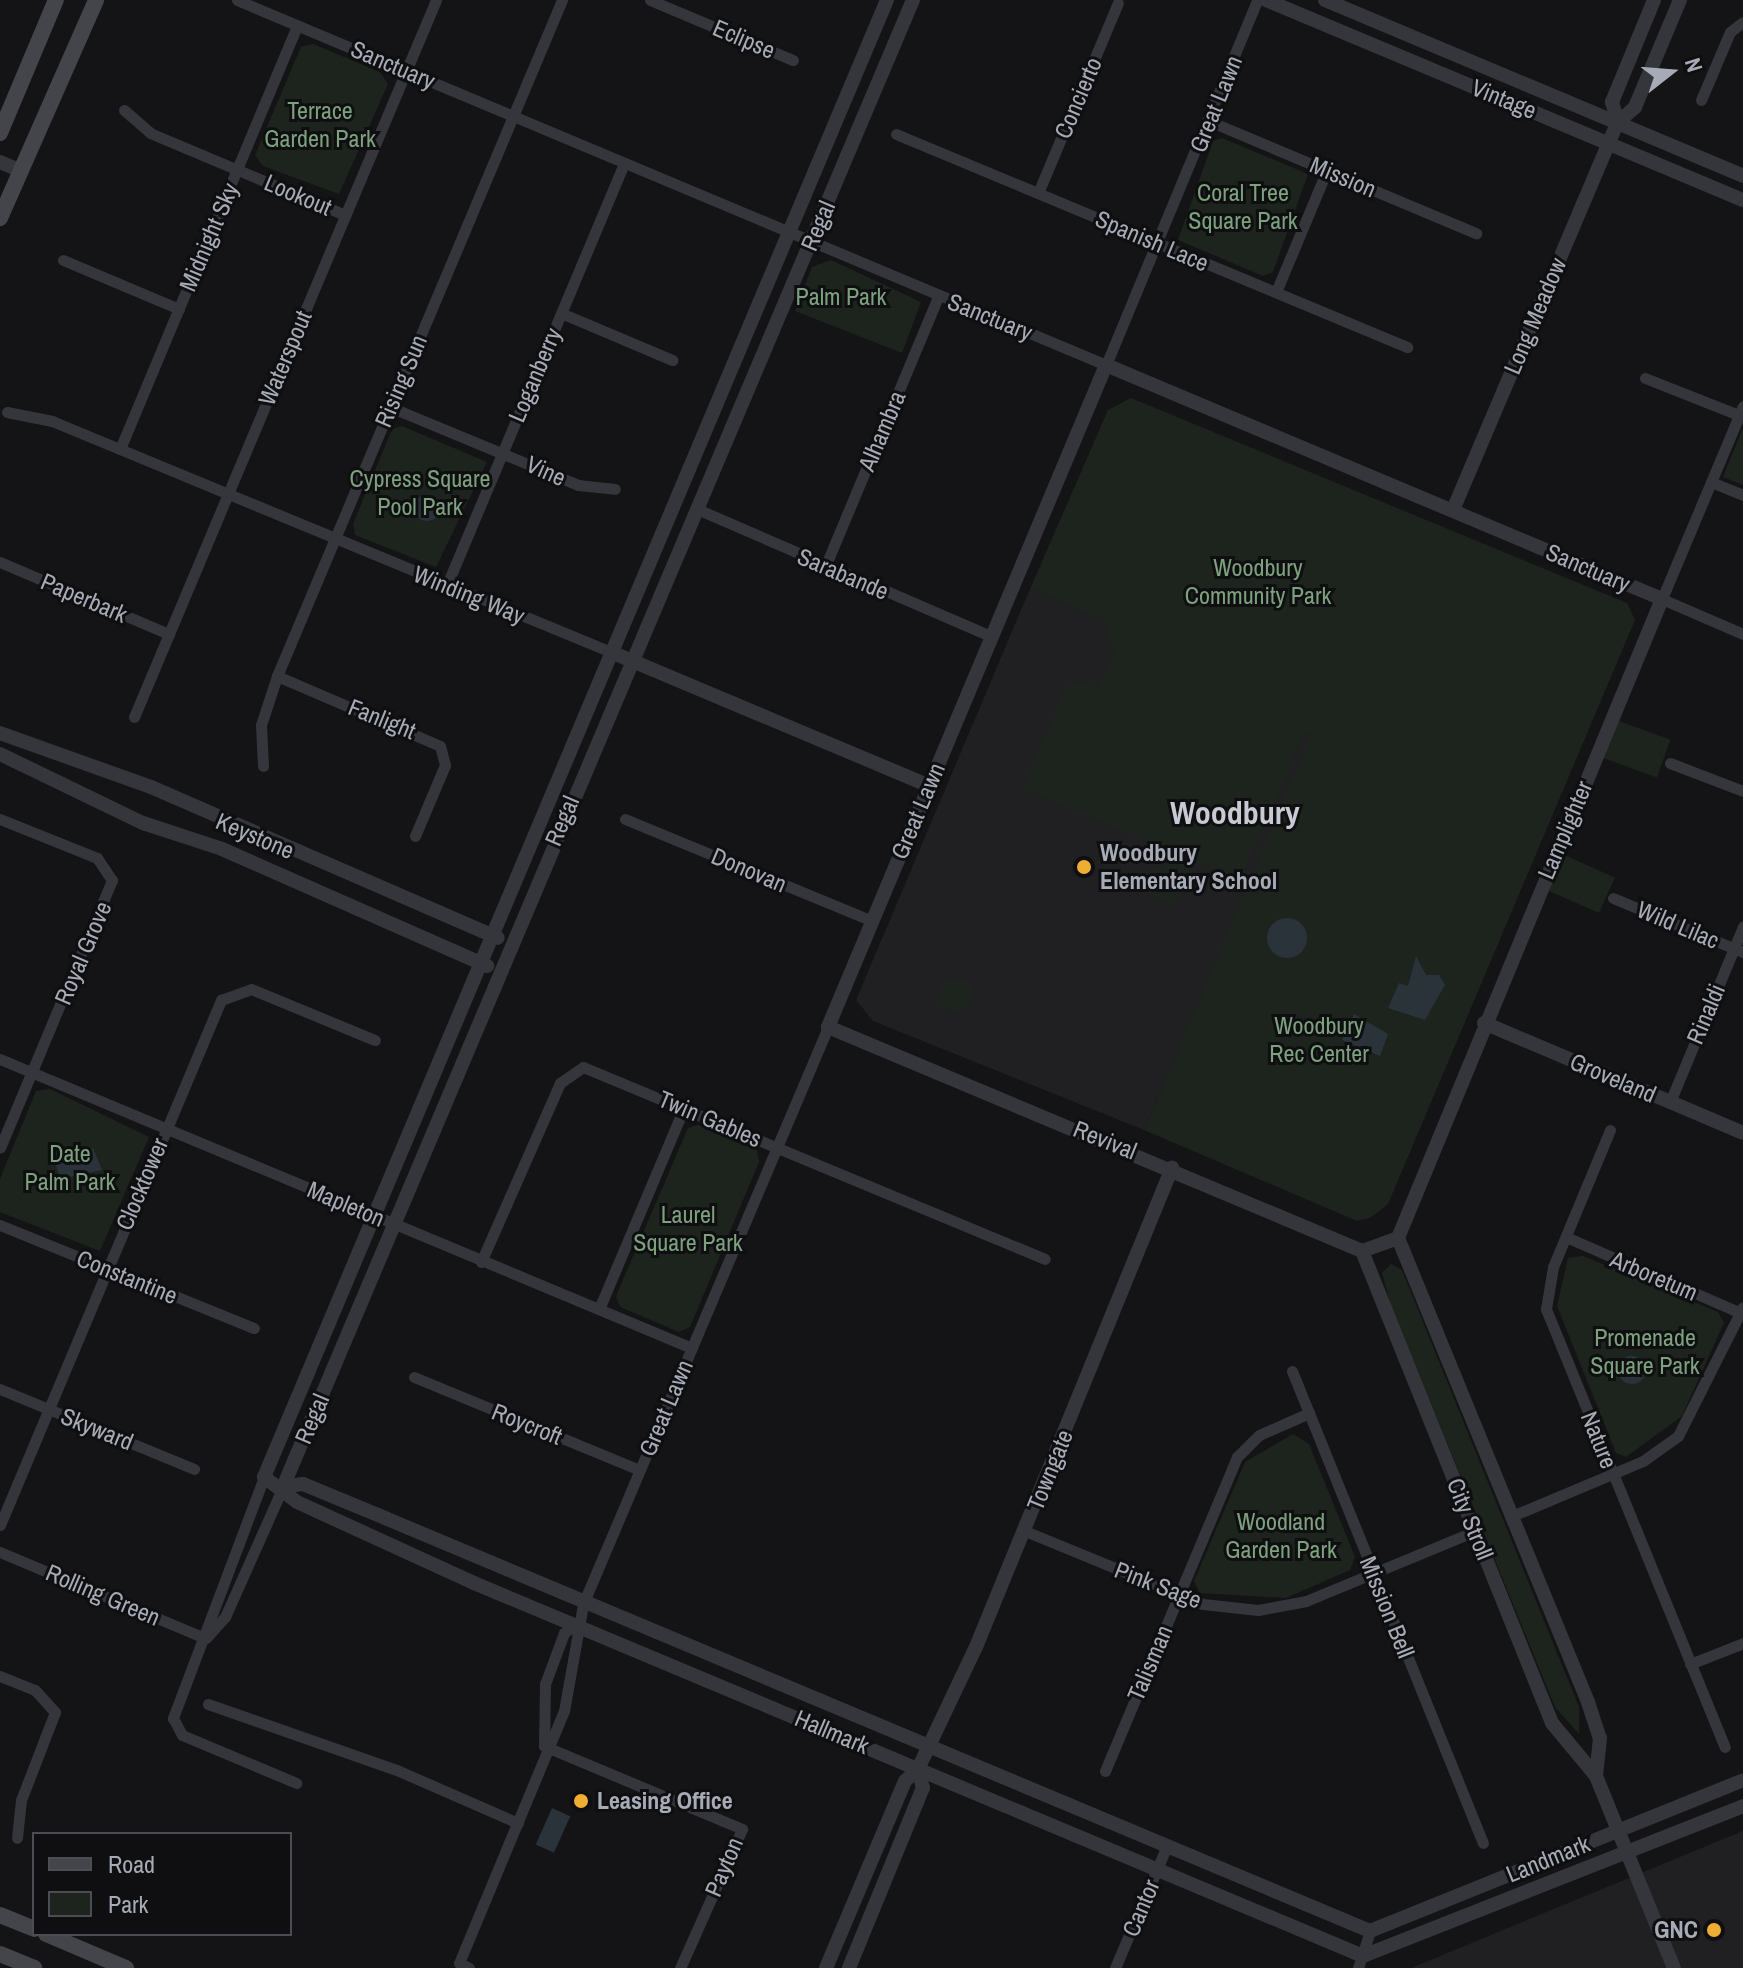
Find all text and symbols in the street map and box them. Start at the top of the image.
street label: Eclipse [709,13,779,65]
north arrow [1631,32,1711,112]
street label: Sanctuary [347,34,439,96]
street label: Great Lawn [1184,51,1248,157]
street label: Concierto [1048,53,1108,143]
text: N [1678,54,1710,76]
street label: Vintage [1467,73,1541,125]
park label: Terrace Garden Park [264,97,376,153]
street label: Mission [1306,150,1380,204]
street label: Lookout [260,168,336,222]
street label: Midnight Sky [173,179,245,295]
park label: Coral Tree Square Park [1188,179,1298,235]
street label: Regal [795,197,841,255]
street label: Spanish Lace [1091,204,1213,278]
street label: Long Meadow [1498,253,1572,379]
park label: Palm Park [796,283,886,311]
street label: Sanctuary [944,287,1036,347]
street label: Waterspout [252,306,318,410]
street label: Loganberry [502,324,568,426]
street label: Rising Sun [369,331,433,431]
street label: Alhambra [852,387,912,475]
street label: Vine [522,450,570,492]
park label: Cypress Square Pool Park [349,465,491,521]
street label: Sanctuary [1542,537,1634,599]
street label: Sarabande [793,542,893,606]
park label: Woodbury Community Park [1185,554,1331,610]
street label: Winding Way [409,560,529,630]
street label: Paperbark [37,567,131,629]
street label: Fanlight [344,693,420,745]
street label: Great Lawn [885,759,951,863]
street label: Lamplighter [1531,777,1599,883]
street label: Regal [539,792,585,850]
district label: Woodbury [1170,794,1300,832]
street label: Keystone [212,807,298,865]
place label: Woodbury Elementary School [1100,839,1277,895]
street label: Donovan [707,841,791,899]
marker: Woodbury Elementary School [1075,858,1093,876]
street label: Wild Lilac [1633,895,1723,955]
street label: Royal Grove [48,897,118,1009]
street label: Rinaldi [1681,980,1731,1048]
park label: Woodbury Rec Center [1269,1012,1369,1068]
street label: Groveland [1566,1047,1660,1109]
street label: Twin Gables [654,1084,766,1154]
street label: Revival [1069,1114,1141,1166]
street label: Clocktower [110,1134,174,1234]
park label: Date Palm Park [25,1140,115,1196]
street label: Mapleton [303,1175,389,1233]
park label: Laurel Square Park [633,1201,743,1257]
street label: Constantine [72,1244,182,1310]
street label: Arboretum [1606,1245,1702,1307]
park label: Promenade Square Park [1590,1324,1700,1380]
street label: Great Lawn [633,1356,699,1460]
street label: Regal [289,1390,335,1448]
street label: Roycroft [488,1397,566,1451]
street label: Skyward [57,1402,137,1456]
street label: Nature [1575,1407,1623,1473]
street label: Towngate [1021,1426,1079,1514]
street label: City Stroll [1441,1474,1499,1564]
park label: Woodland Garden Park [1225,1508,1337,1564]
street label: Mission Bell [1354,1552,1420,1662]
street label: Pink Sage [1110,1555,1206,1615]
street label: Rolling Green [41,1558,165,1632]
street label: Talisman [1121,1621,1179,1705]
street label: Hallmark [791,1704,873,1760]
place label: Leasing Office [597,1787,733,1815]
marker: Leasing Office [572,1792,590,1810]
street label: Landmark [1502,1829,1594,1889]
legend [32,1832,292,1936]
street label: Payton [699,1833,749,1901]
text: Road [108,1848,155,1880]
street label: Cantor [1116,1875,1166,1941]
text: Park [108,1888,148,1920]
place label: GNC [1654,1916,1698,1944]
marker: GNC [1705,1921,1723,1939]

